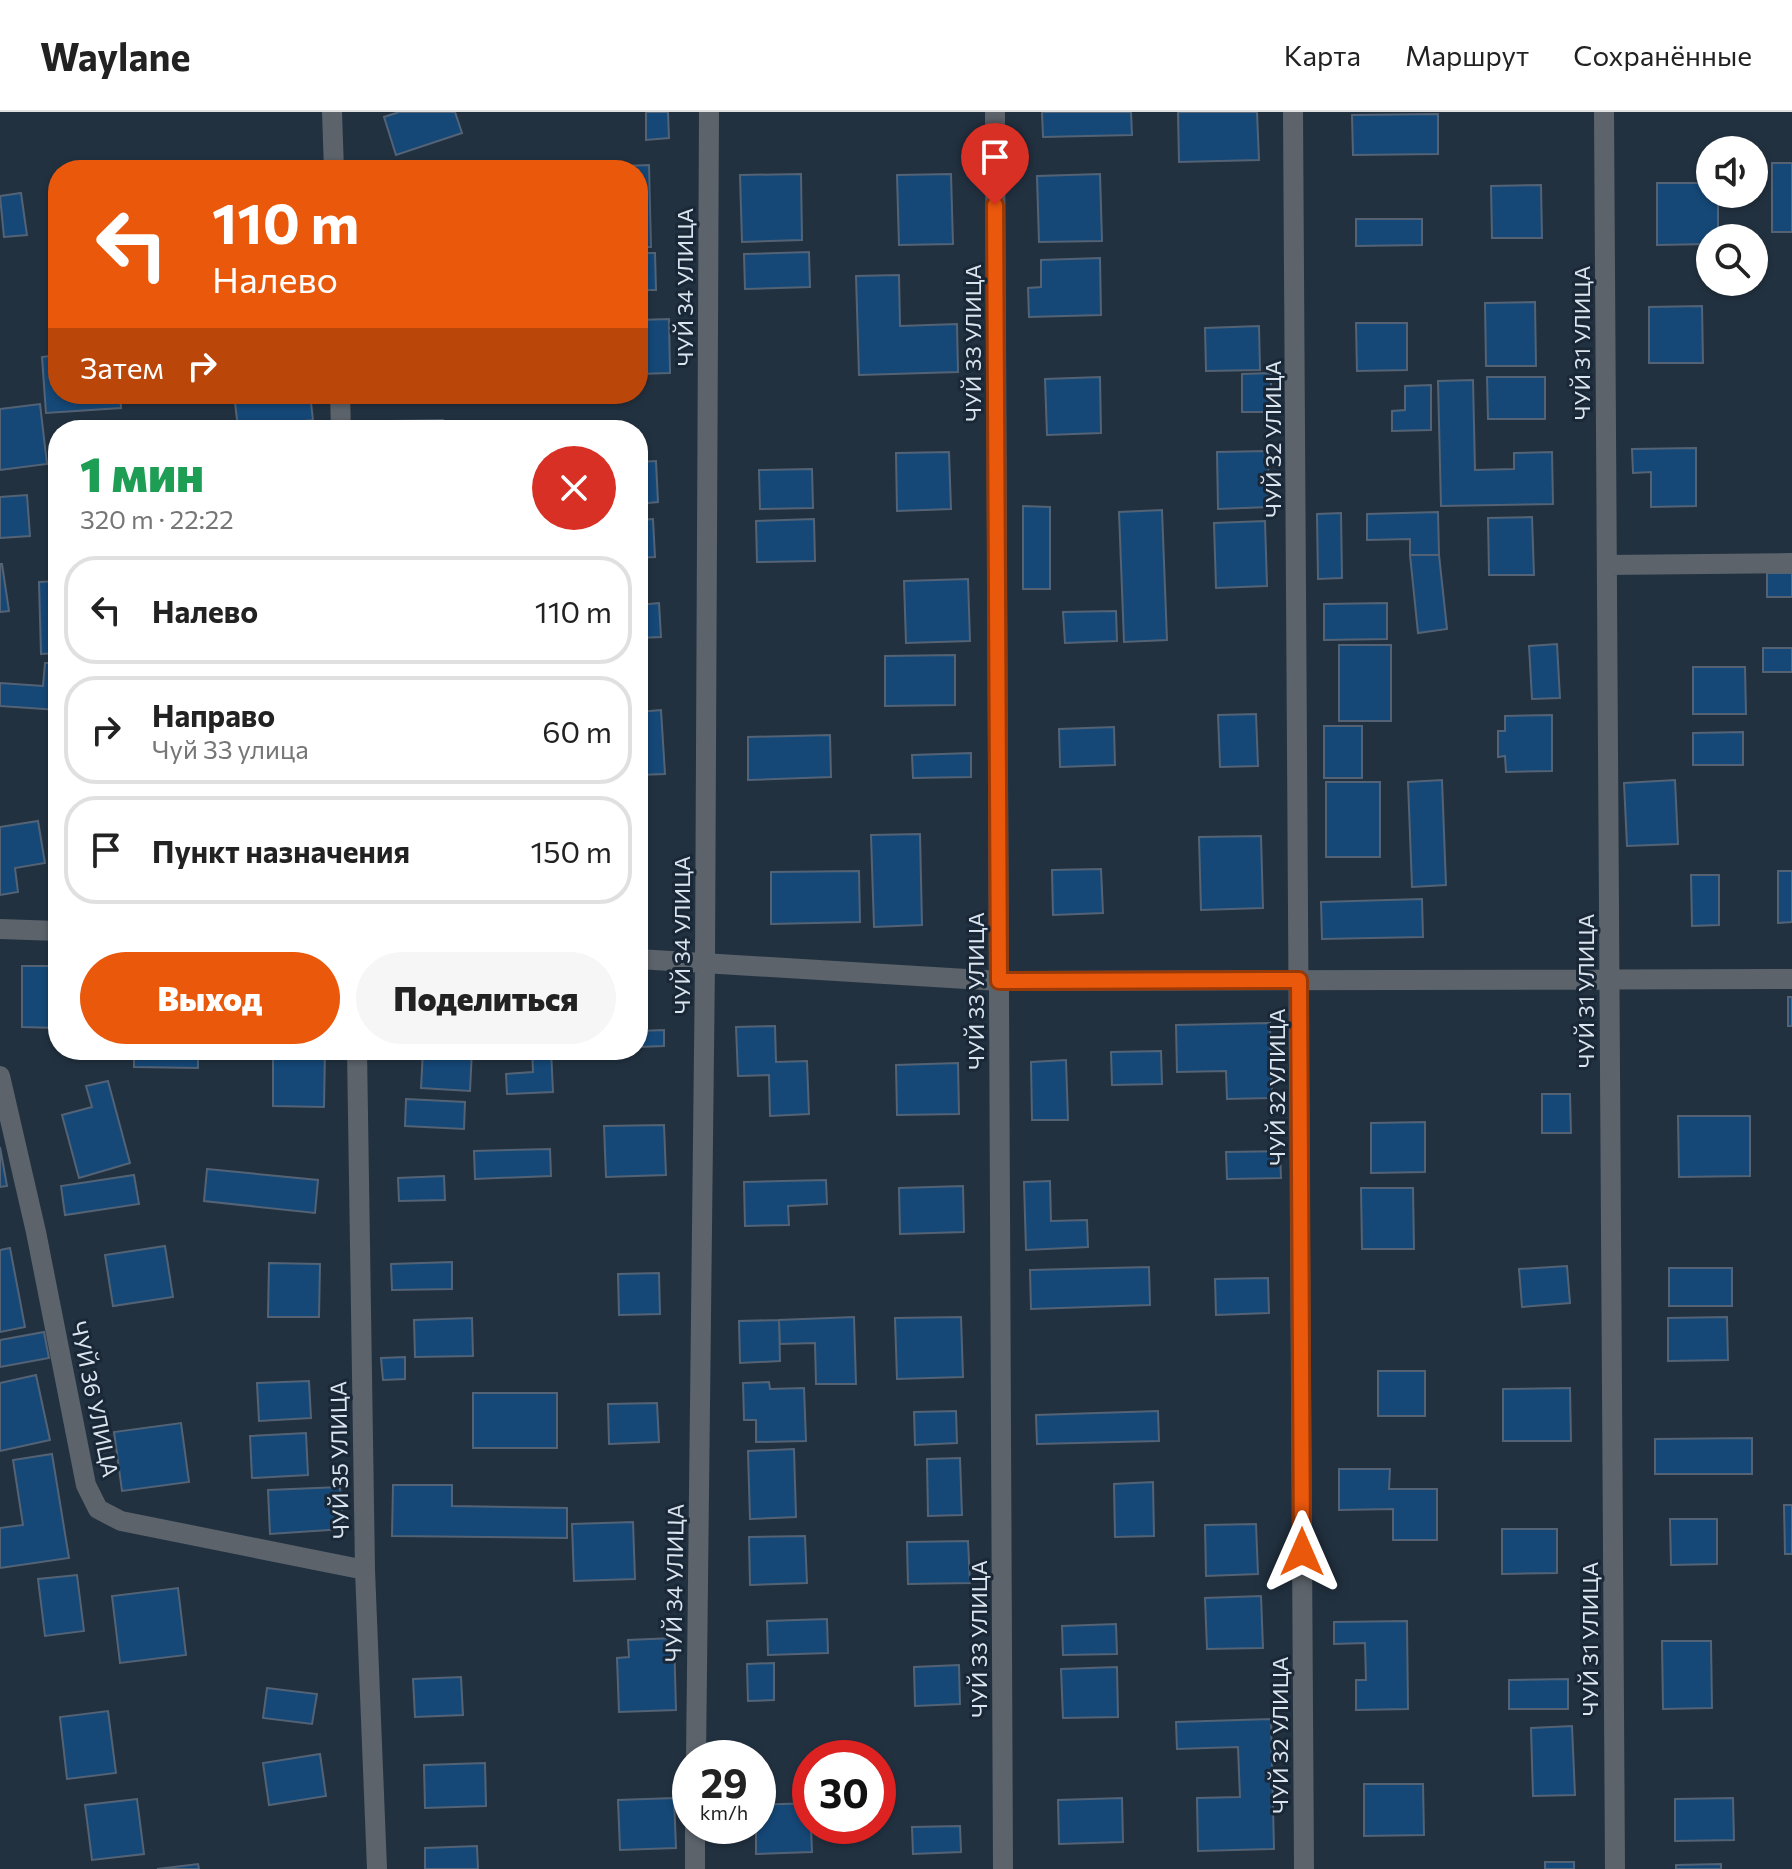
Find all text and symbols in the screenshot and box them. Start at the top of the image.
text: Waylane [40,32,190,79]
text: Карта [1284,38,1361,72]
text: Маршрут [1405,38,1529,72]
text: Сохранённые [1573,38,1752,72]
pin [961,123,1029,205]
icon: arrive [973,135,1017,179]
map controls [1696,136,1768,296]
button: sound [1696,136,1768,208]
text: 110 m [212,187,359,256]
icon: left [80,192,184,296]
street label: ЧУЙ 34 УЛИЦА [671,208,698,366]
button: search [1696,224,1768,296]
text: Налево [212,256,338,300]
street label: ЧУЙ 33 УЛИЦА [959,264,986,422]
street label: ЧУЙ 31 УЛИЦА [1568,266,1595,420]
icon: right [180,344,224,388]
text: Затем [80,348,164,385]
street label: ЧУЙ 32 УЛИЦА [1259,360,1286,518]
text: 1 мин [80,443,204,502]
button: close [532,446,616,530]
text: 320 m · 22:22 [80,503,234,534]
icon: left [84,588,128,632]
text: Налево [152,592,258,629]
text: 110 m [535,592,612,629]
text: Направо [152,696,275,733]
icon: right [84,708,128,752]
text: 60 m [542,712,612,749]
text: Чуй 33 улица [152,733,309,764]
icon: arrive [84,828,128,872]
text: Пункт назначения [152,832,410,869]
text: 150 m [530,832,612,869]
street label: ЧУЙ 34 УЛИЦА [668,856,695,1014]
street label: ЧУЙ 33 УЛИЦА [962,912,989,1070]
street label: ЧУЙ 31 УЛИЦА [1572,914,1599,1068]
button: Выход [80,952,340,1044]
button: Поделиться [356,952,616,1044]
street label: ЧУЙ 32 УЛИЦА [1263,1008,1290,1166]
street label: ЧУЙ 36 УЛИЦА [65,1319,125,1479]
street label: ЧУЙ 35 УЛИЦА [324,1381,354,1539]
street label: ЧУЙ 34 УЛИЦА [659,1504,689,1662]
position arrow [1260,1510,1344,1594]
street label: ЧУЙ 33 УЛИЦА [965,1560,992,1718]
street label: ЧУЙ 31 УЛИЦА [1576,1562,1603,1716]
street label: ЧУЙ 32 УЛИЦА [1266,1656,1293,1814]
speed limit sign: 30 [792,1740,896,1844]
text: 29 [700,1757,748,1806]
text: km/h [700,1800,748,1824]

